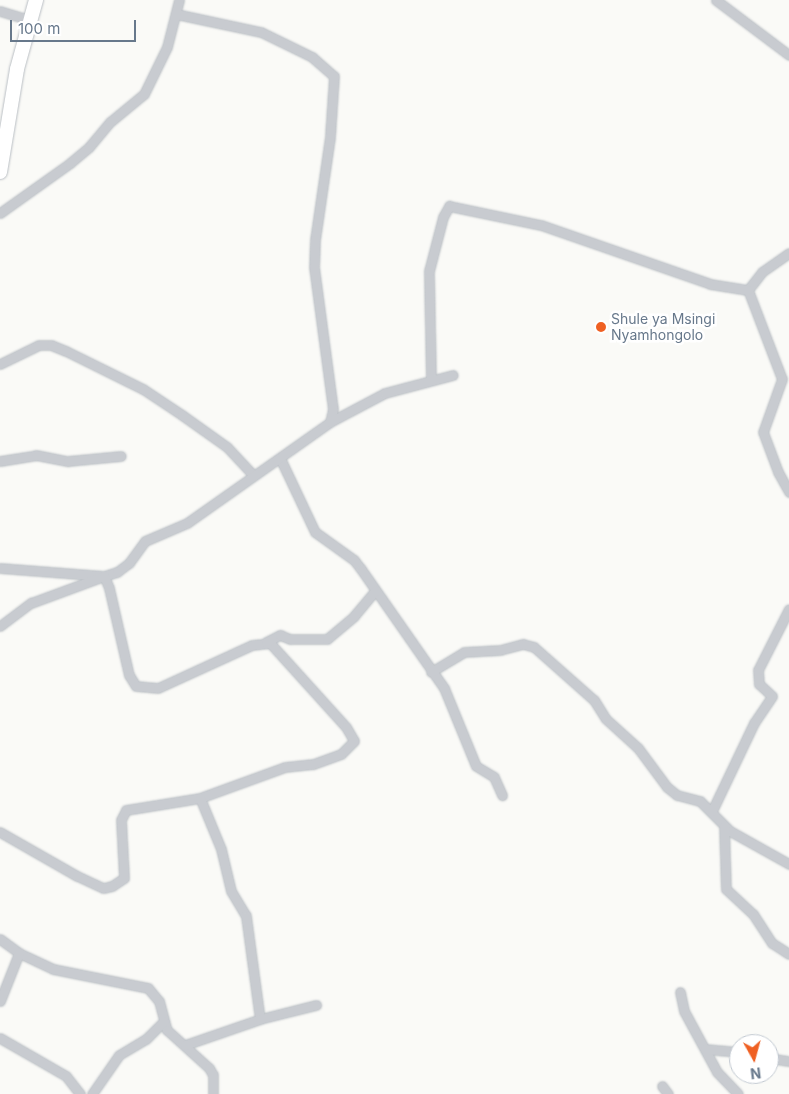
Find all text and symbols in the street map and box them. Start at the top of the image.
scale bar [12,10,139,42]
text: 100 m [18,19,60,38]
place label: Shule ya Msingi Nyamhongolo [611,311,715,344]
marker: Shule ya Msingi Nyamhongolo [595,321,607,333]
north arrow [729,1034,779,1084]
text: N [749,1064,762,1082]

